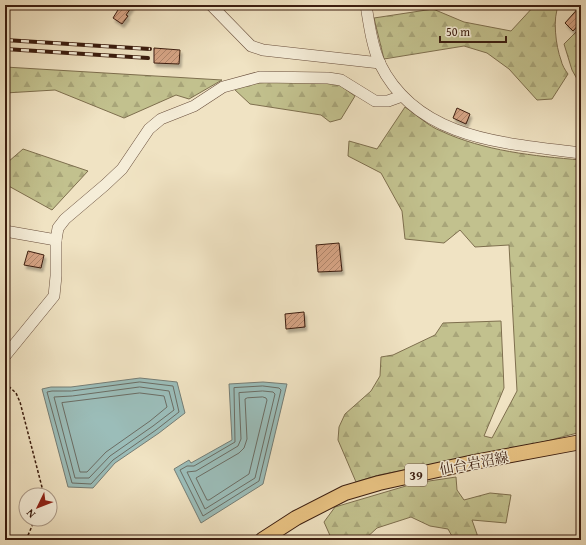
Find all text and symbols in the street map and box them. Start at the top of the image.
scale bar [440,18,506,44]
text: 50 m [446,23,470,40]
street label: 仙台岩沼線 [438,447,510,479]
road number: 39 [405,464,427,486]
north arrow [18,487,58,527]
text: N [22,505,39,522]

